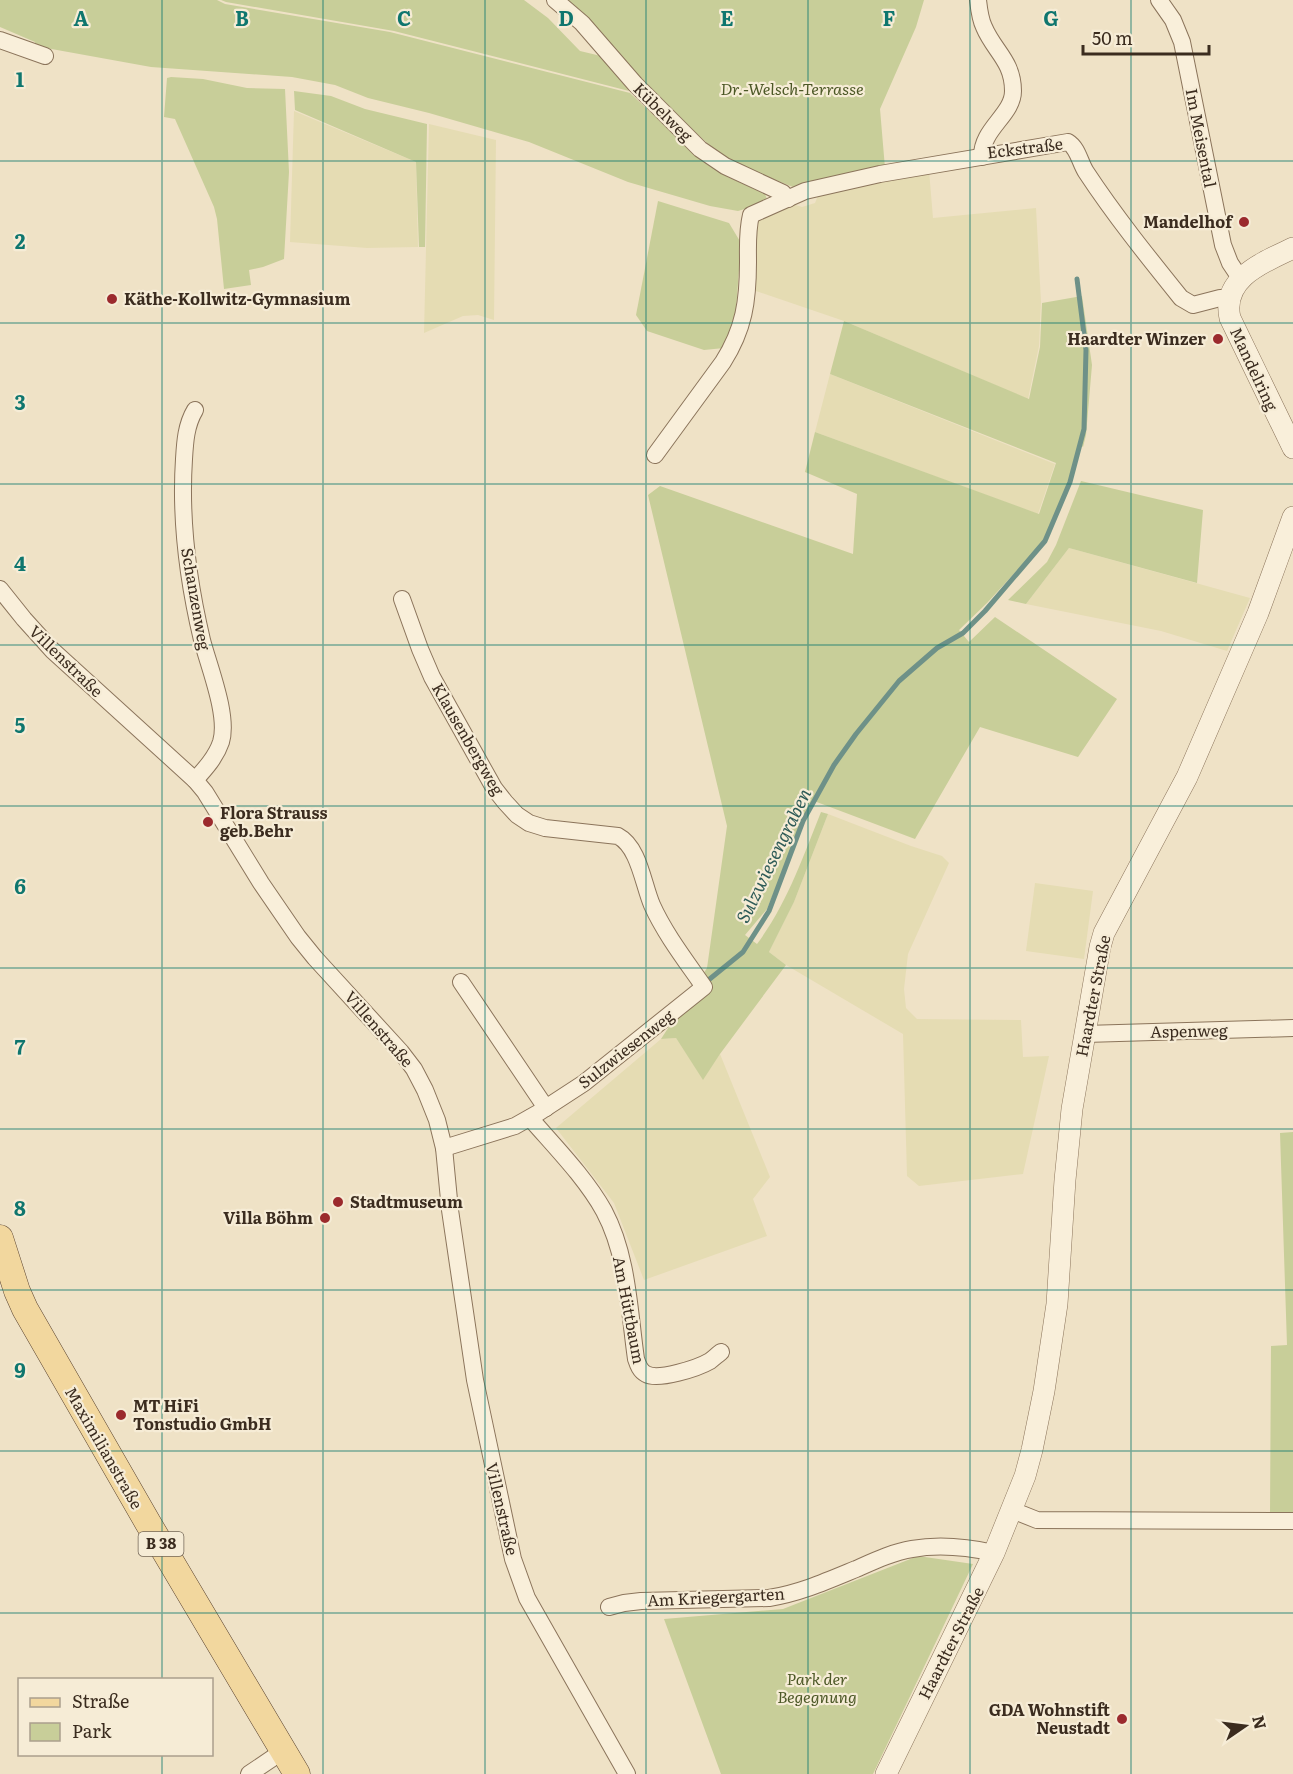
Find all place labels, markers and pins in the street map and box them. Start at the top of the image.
place label: Mandelhof [1143,209,1234,233]
marker: Mandelhof [1237,215,1251,229]
place label: Käthe-Kollwitz-Gymnasium [124,286,350,310]
marker: Käthe-Kollwitz-Gymnasium [105,292,119,306]
place label: Haardter Winzer [1067,326,1206,350]
marker: Haardter Winzer [1211,332,1225,346]
place label: Flora Strauss geb.Behr [220,800,327,842]
marker: Flora Strauss geb.Behr [201,815,215,829]
place label: Stadtmuseum [350,1189,463,1213]
marker: Stadtmuseum [331,1195,345,1209]
place label: Villa Böhm [223,1205,313,1229]
marker: Villa Böhm [318,1211,332,1225]
place label: MT HiFi Tonstudio GmbH [133,1393,271,1435]
marker: MT HiFi Tonstudio GmbH [114,1408,128,1422]
place label: GDA Wohnstift Neustadt [989,1697,1111,1739]
marker: GDA Wohnstift Neustadt [1115,1712,1129,1726]

